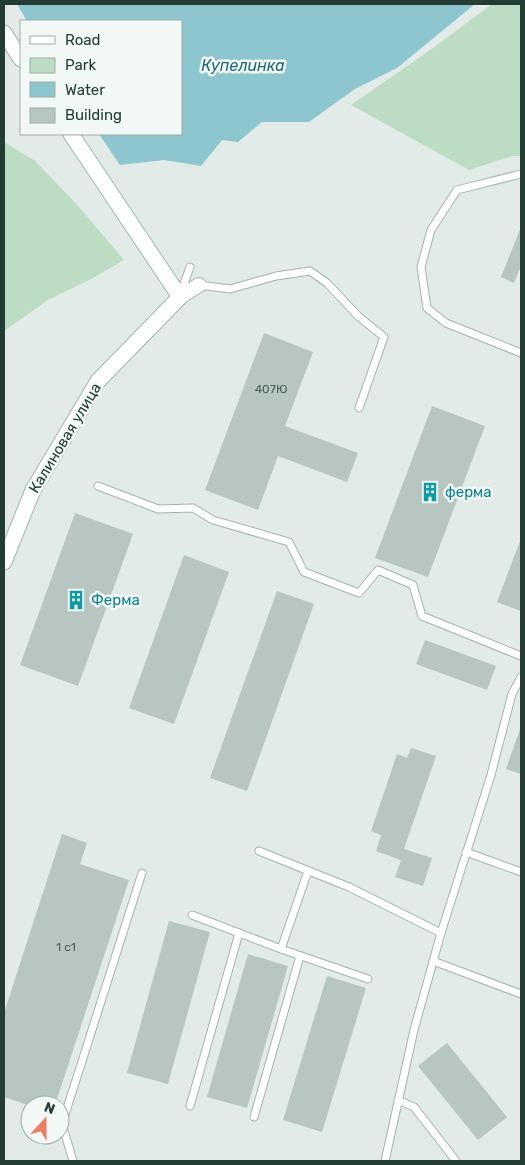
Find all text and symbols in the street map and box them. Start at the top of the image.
legend [20,20,182,135]
text: Road [65,31,101,49]
text: Park [65,56,96,74]
water label: Купелинка [201,56,285,75]
text: Water [65,81,105,99]
text: Building [65,106,122,124]
street label: Калиновая улица [25,380,105,496]
house number: 407Ю [255,382,287,396]
building icon: ферма [419,481,441,503]
place label: ферма [445,483,492,501]
building icon: Ферма [65,589,87,611]
place label: Ферма [91,591,140,609]
house number: 1 с1 [56,940,76,954]
north arrow [20,1095,70,1145]
text: N [42,1099,57,1118]

